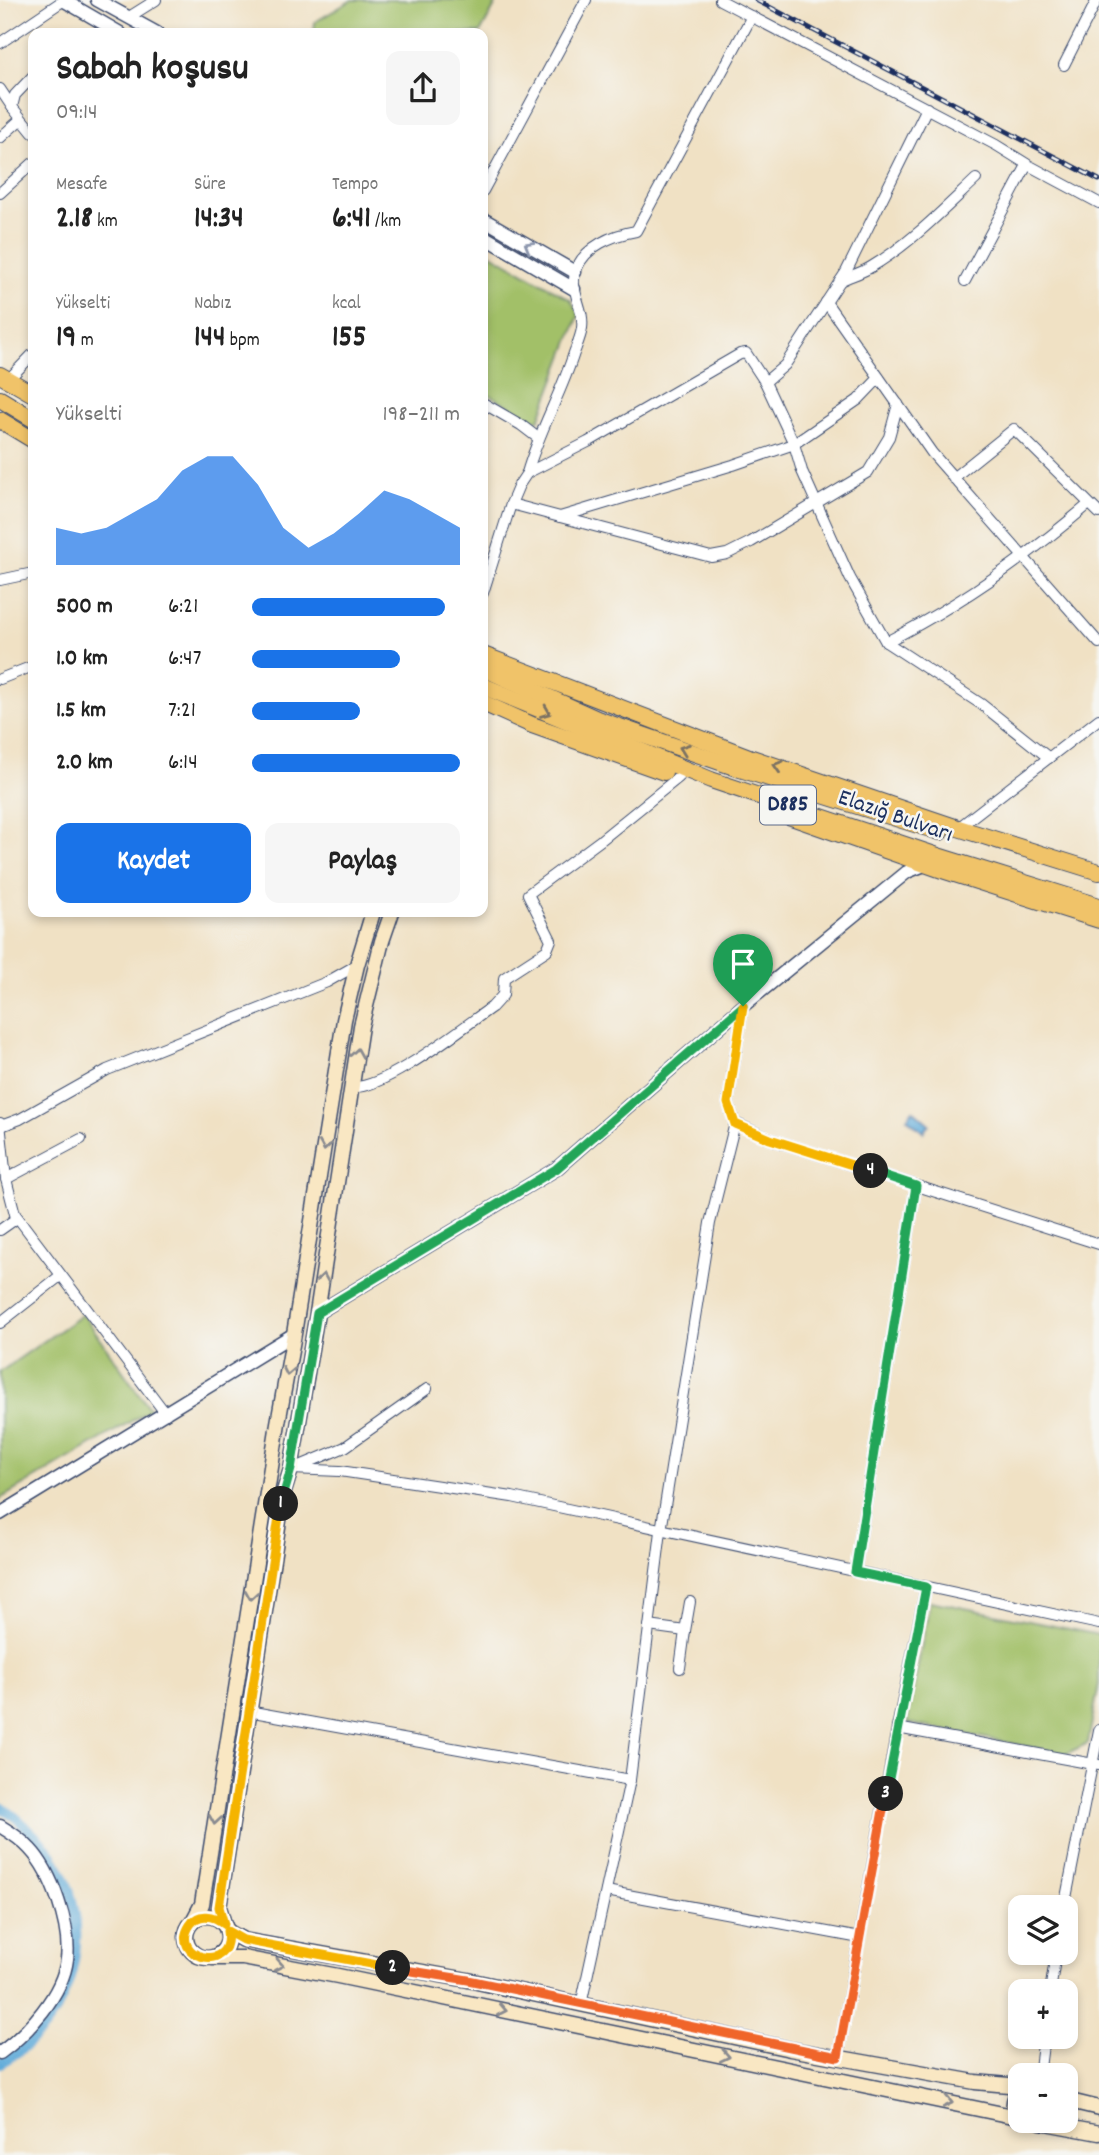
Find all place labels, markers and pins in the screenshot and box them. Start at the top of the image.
pin [713,934,773,1006]
pin: 4 [854,1154,888,1188]
pin: 1 [264,1486,298,1522]
pin: 3 [868,1776,903,1812]
pin: 2 [376,1951,410,1986]

